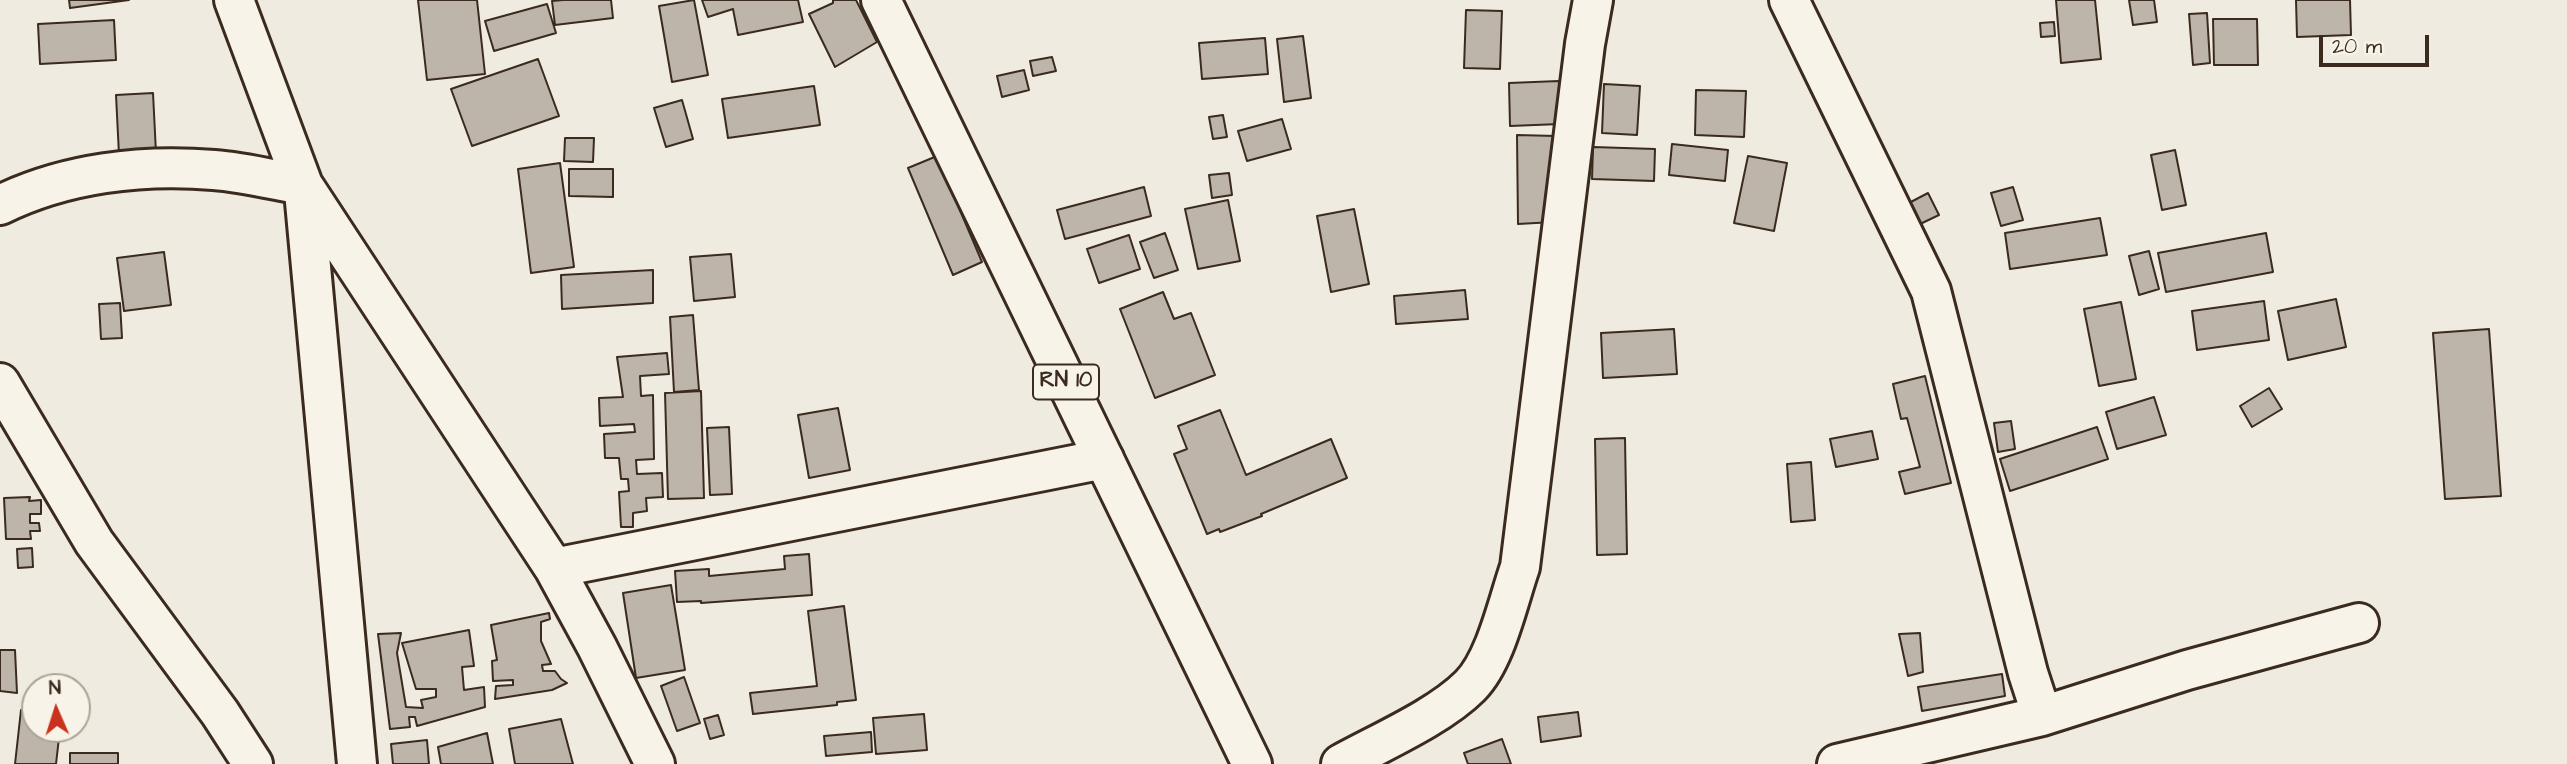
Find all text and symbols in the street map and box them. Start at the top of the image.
scale bar [2322,21,2432,65]
text: 20 m [2332,32,2382,61]
road number: RN 10 [1033,364,1099,400]
north arrow [21,673,91,743]
text: N [48,675,62,702]

